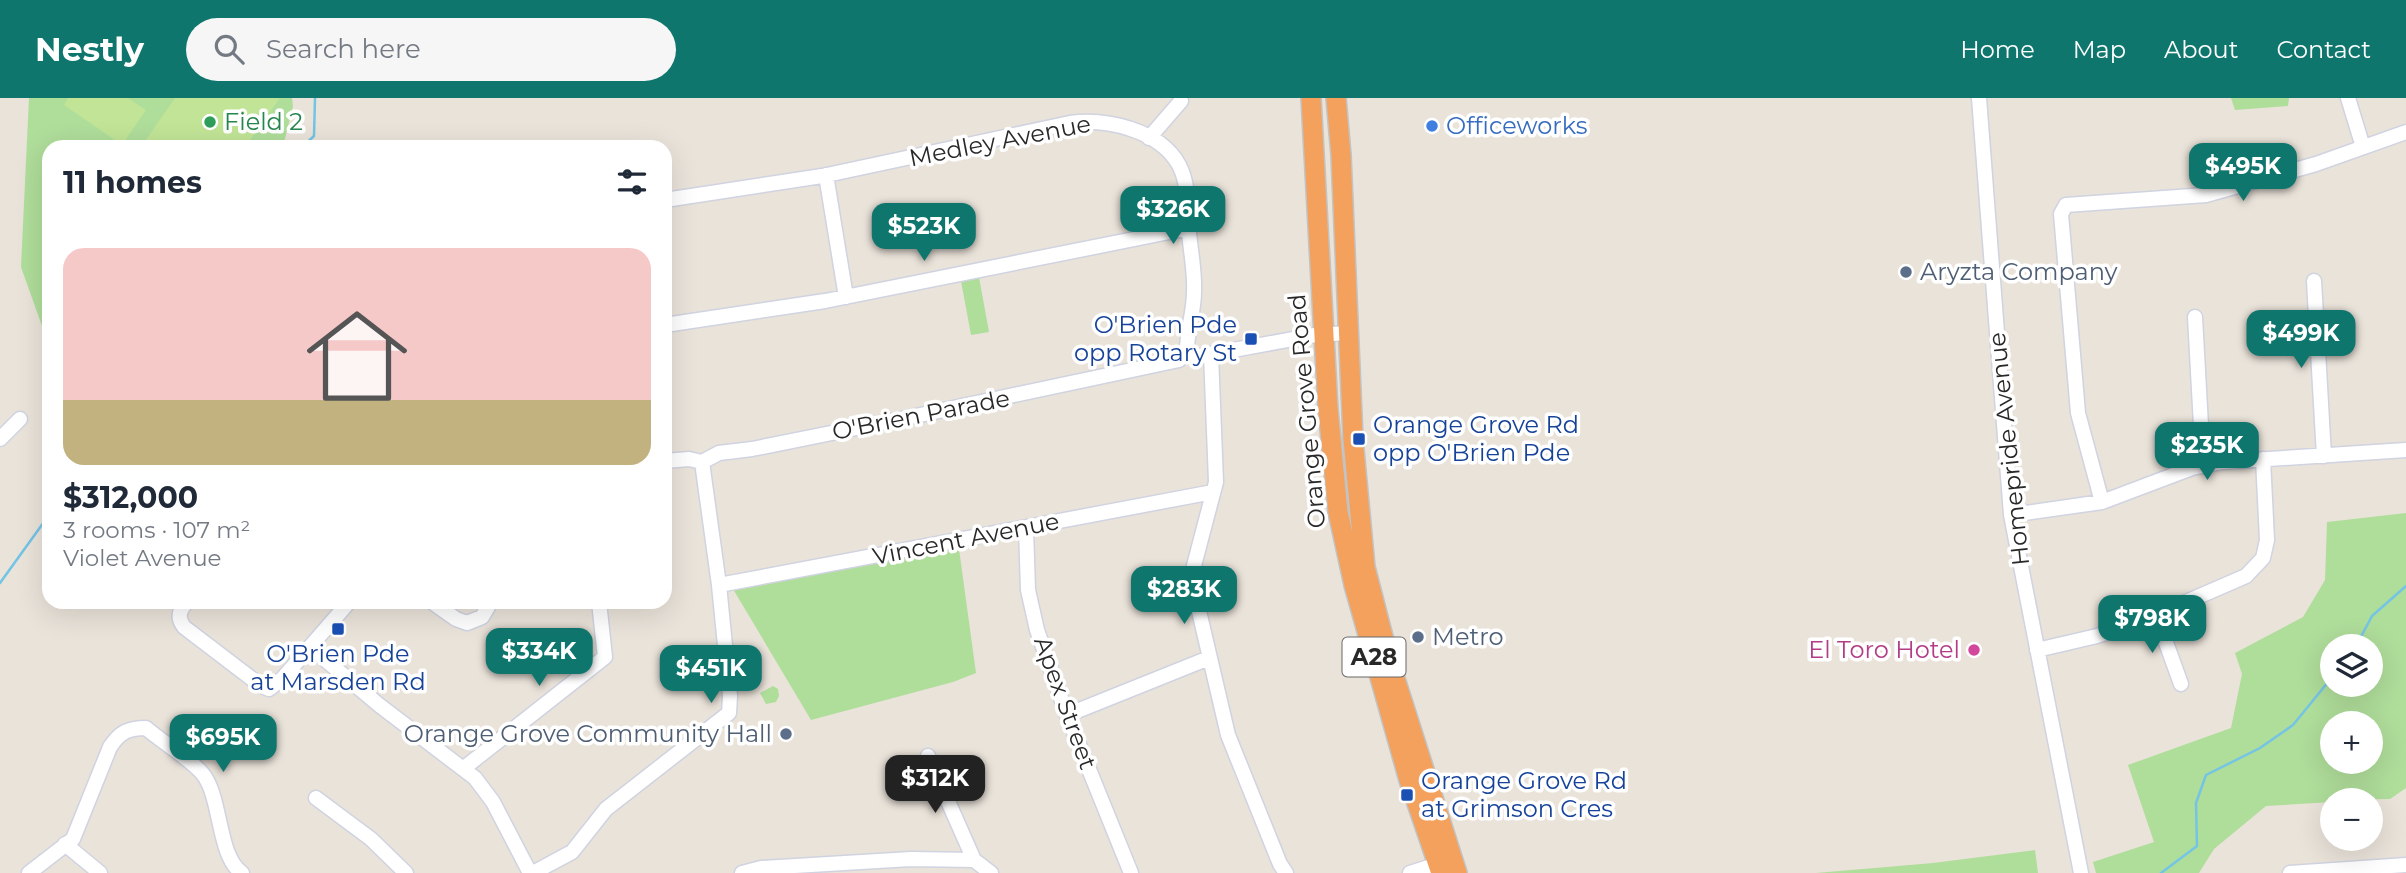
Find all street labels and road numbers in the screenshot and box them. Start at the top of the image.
street label: Medley Avenue [907,109,1093,172]
street label: Orange Grove Road [1282,293,1331,529]
street label: Homepride Avenue [1982,331,2035,567]
street label: O'Brien Parade [830,383,1012,446]
street label: Vincent Avenue [870,506,1062,571]
street label: Apex Street [1028,632,1103,773]
road number: A28 [1342,638,1406,677]

